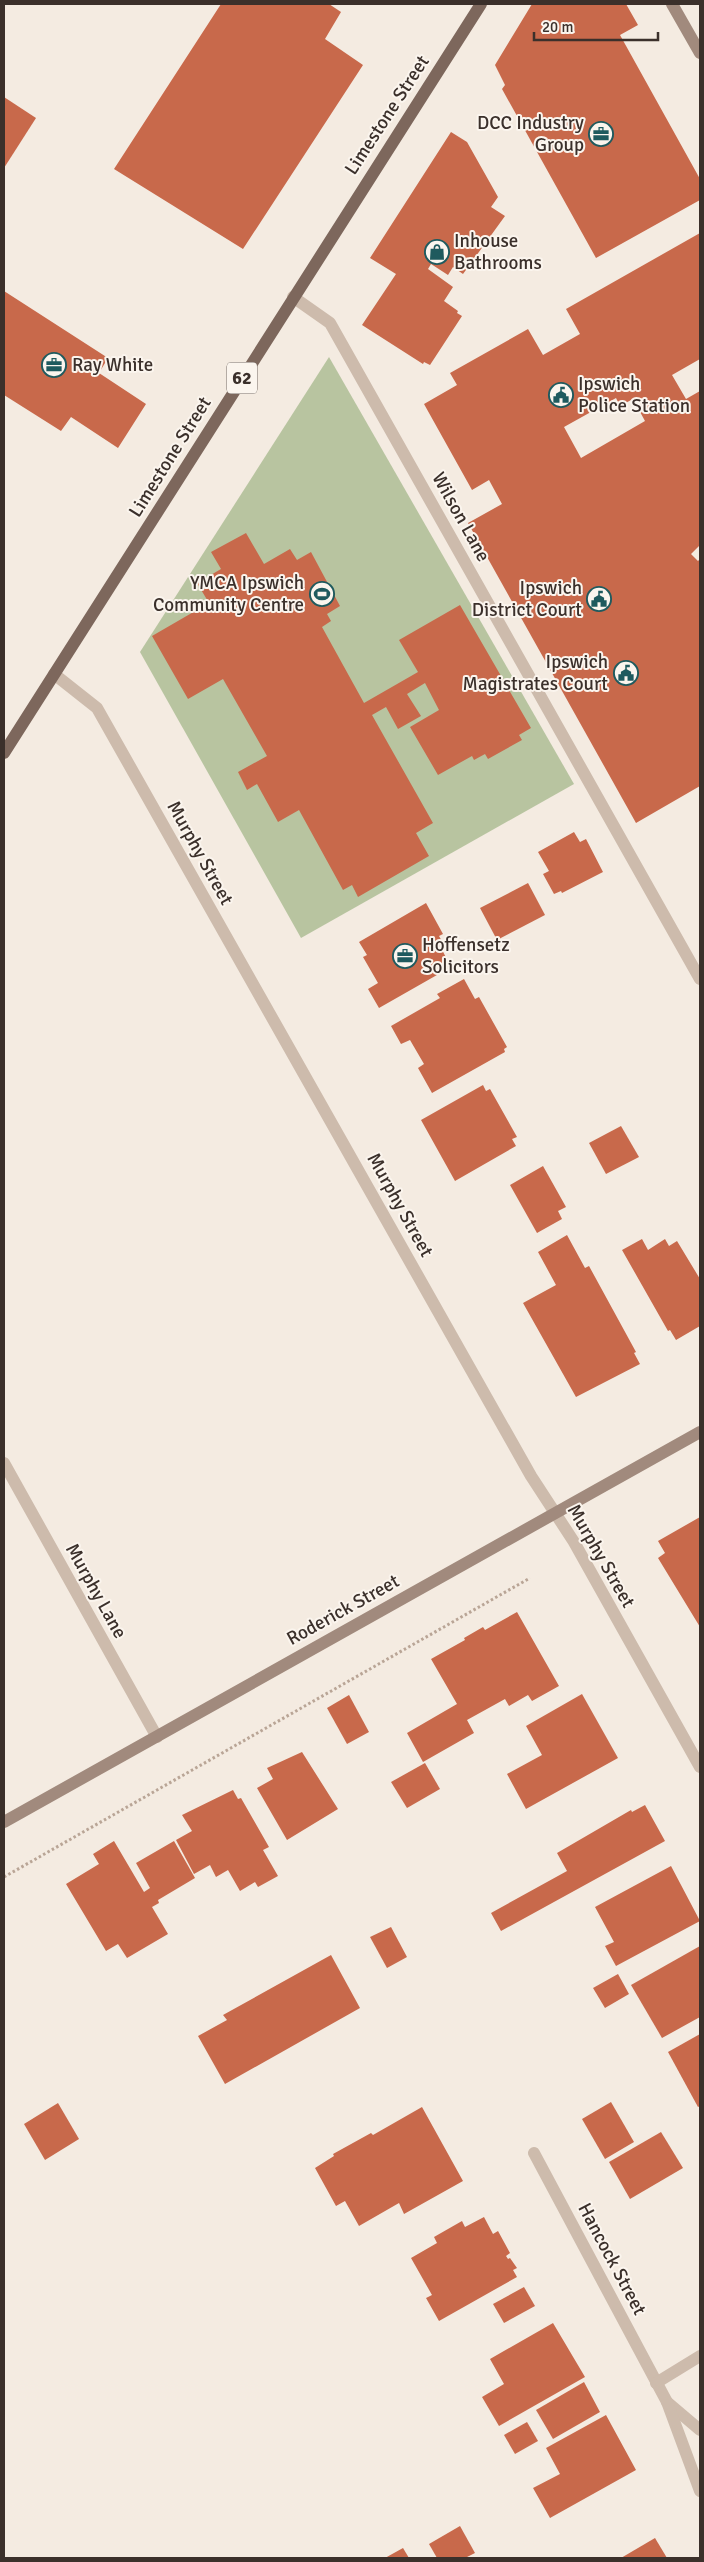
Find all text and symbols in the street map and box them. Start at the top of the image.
scale bar [534,10,658,42]
text: 20 m [542,18,573,36]
street label: Limestone Street [339,50,435,179]
place label: DCC Industry Group [477,111,584,157]
office icon: DCC Industry Group [588,121,614,147]
place label: Inhouse Bathrooms [454,229,542,275]
shop icon: Inhouse Bathrooms [424,239,450,265]
office icon: Ray White [41,352,67,378]
place label: Ray White [72,353,153,377]
road number: 62 [227,362,257,393]
place label: Ipswich Police Station [578,372,690,418]
public building icon: Ipswich Police Station [548,382,574,408]
street label: Limestone Street [123,392,217,522]
street label: Wilson Lane [427,468,495,566]
place label: YMCA Ipswich Community Centre [153,571,304,617]
place label: Ipswich District Court [472,576,582,622]
sports icon: YMCA Ipswich Community Centre [309,581,335,607]
public building icon: Ipswich District Court [586,586,612,612]
place label: Ipswich Magistrates Court [463,650,608,696]
public building icon: Ipswich Magistrates Court [613,660,639,686]
street label: Murphy Street [162,797,239,910]
place label: Hoffensetz Solicitors [422,933,510,979]
office icon: Hoffensetz Solicitors [392,943,418,969]
street label: Murphy Street [362,1149,439,1262]
street label: Murphy Street [562,1500,640,1612]
street label: Murphy Lane [60,1539,132,1643]
street label: Roderick Street [282,1569,404,1651]
street label: Hancock Street [572,2199,652,2320]

